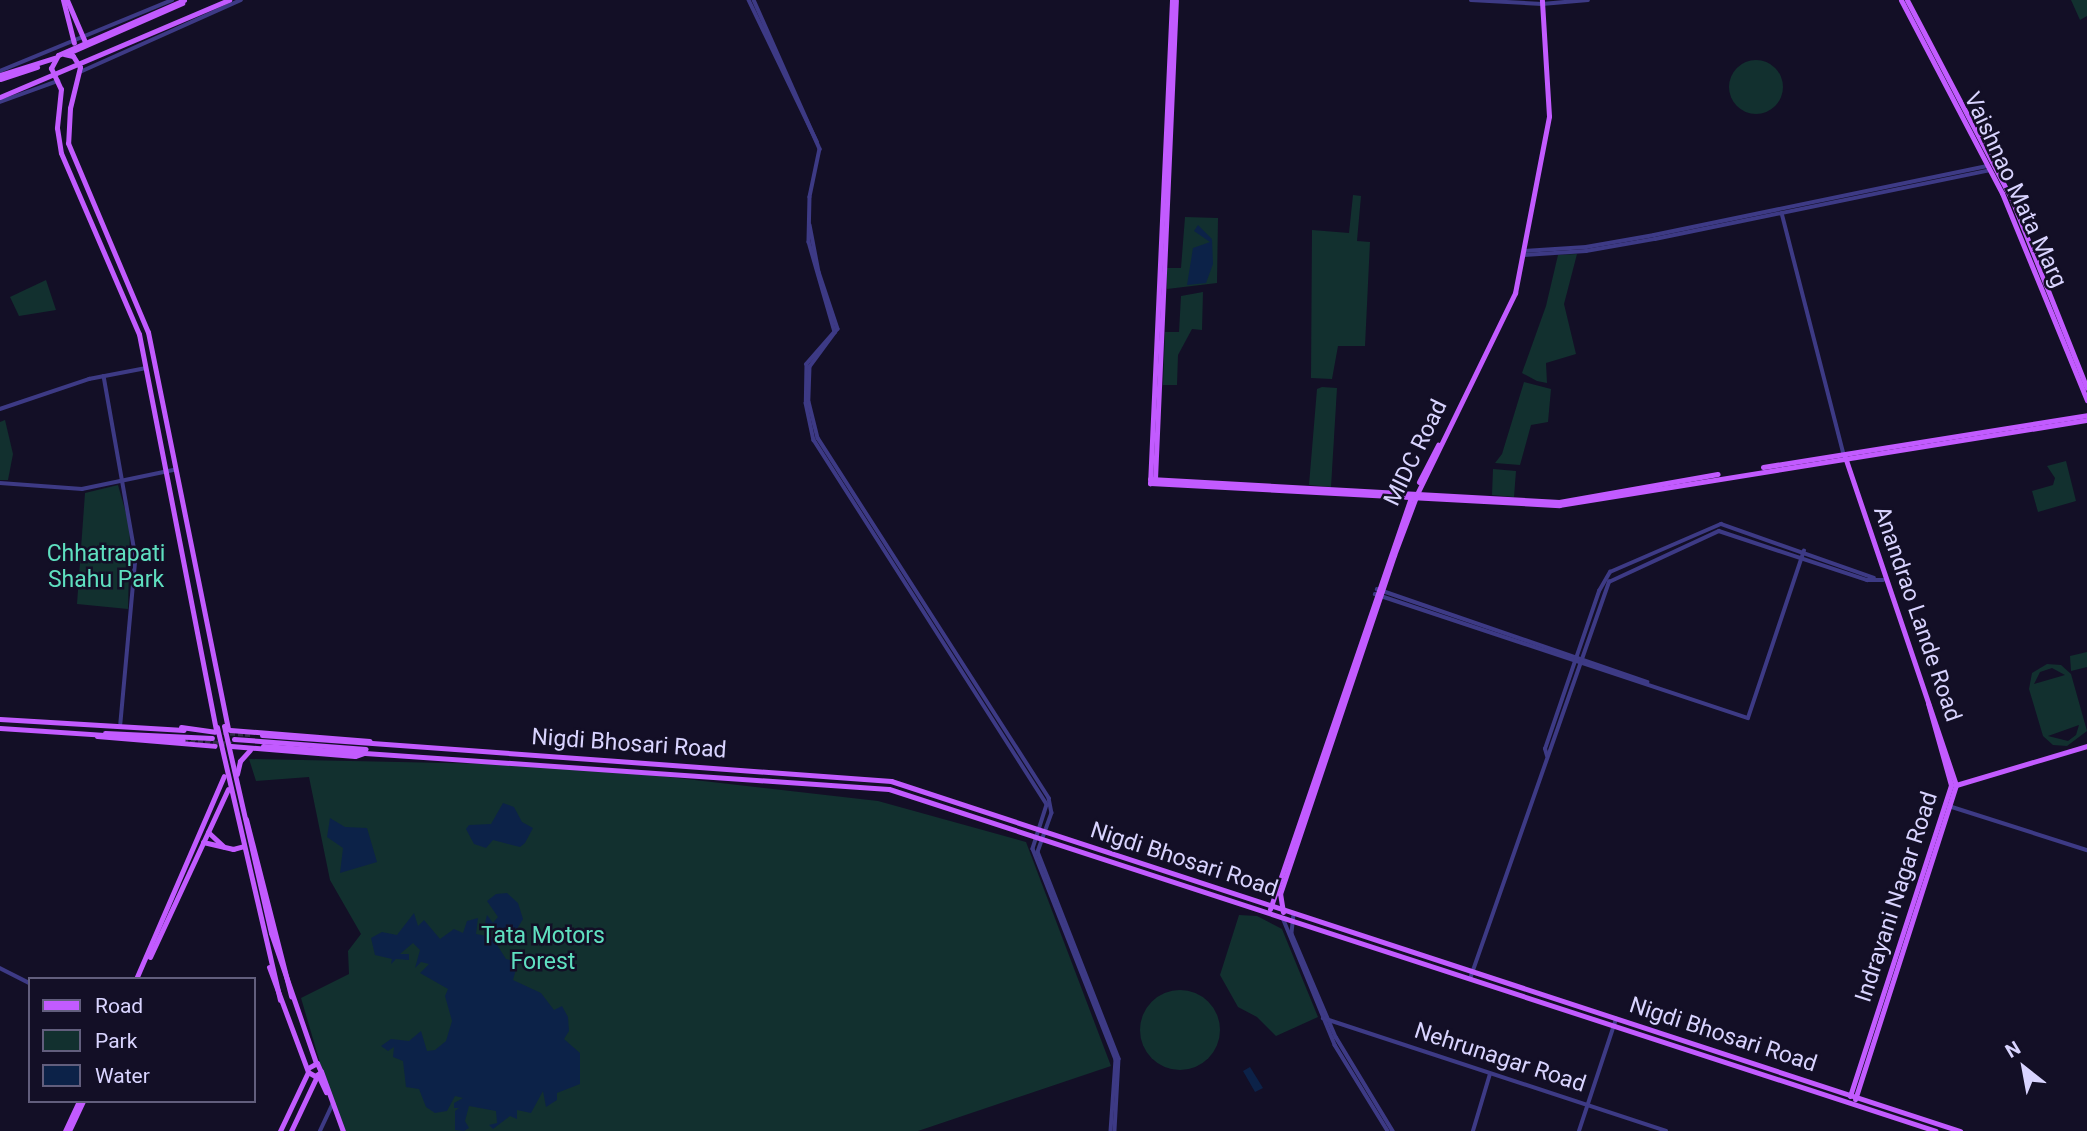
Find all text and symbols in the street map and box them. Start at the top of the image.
street label: Vaishnao Mata Marg [1958,88,2072,292]
street label: MIDC Road [1378,395,1454,511]
street label: Anandrao Lande Road [1867,503,1967,725]
park label: Chhatrapati Shahu Park [47,540,165,594]
street label: Nigdi Bhosari Road [531,723,727,765]
street label: Indrayani Nagar Road [1850,788,1944,1006]
street label: Nigdi Bhosari Road [1087,817,1281,903]
park label: Tata Motors Forest [481,922,605,976]
legend [28,977,256,1103]
street label: Nigdi Bhosari Road [1626,992,1820,1078]
text: Road [95,994,143,1018]
street label: Nehrunagar Road [1411,1017,1589,1099]
text: Park [95,1029,137,1053]
north arrow [1989,1033,2059,1103]
text: N [2001,1036,2025,1063]
text: Water [95,1064,150,1088]

